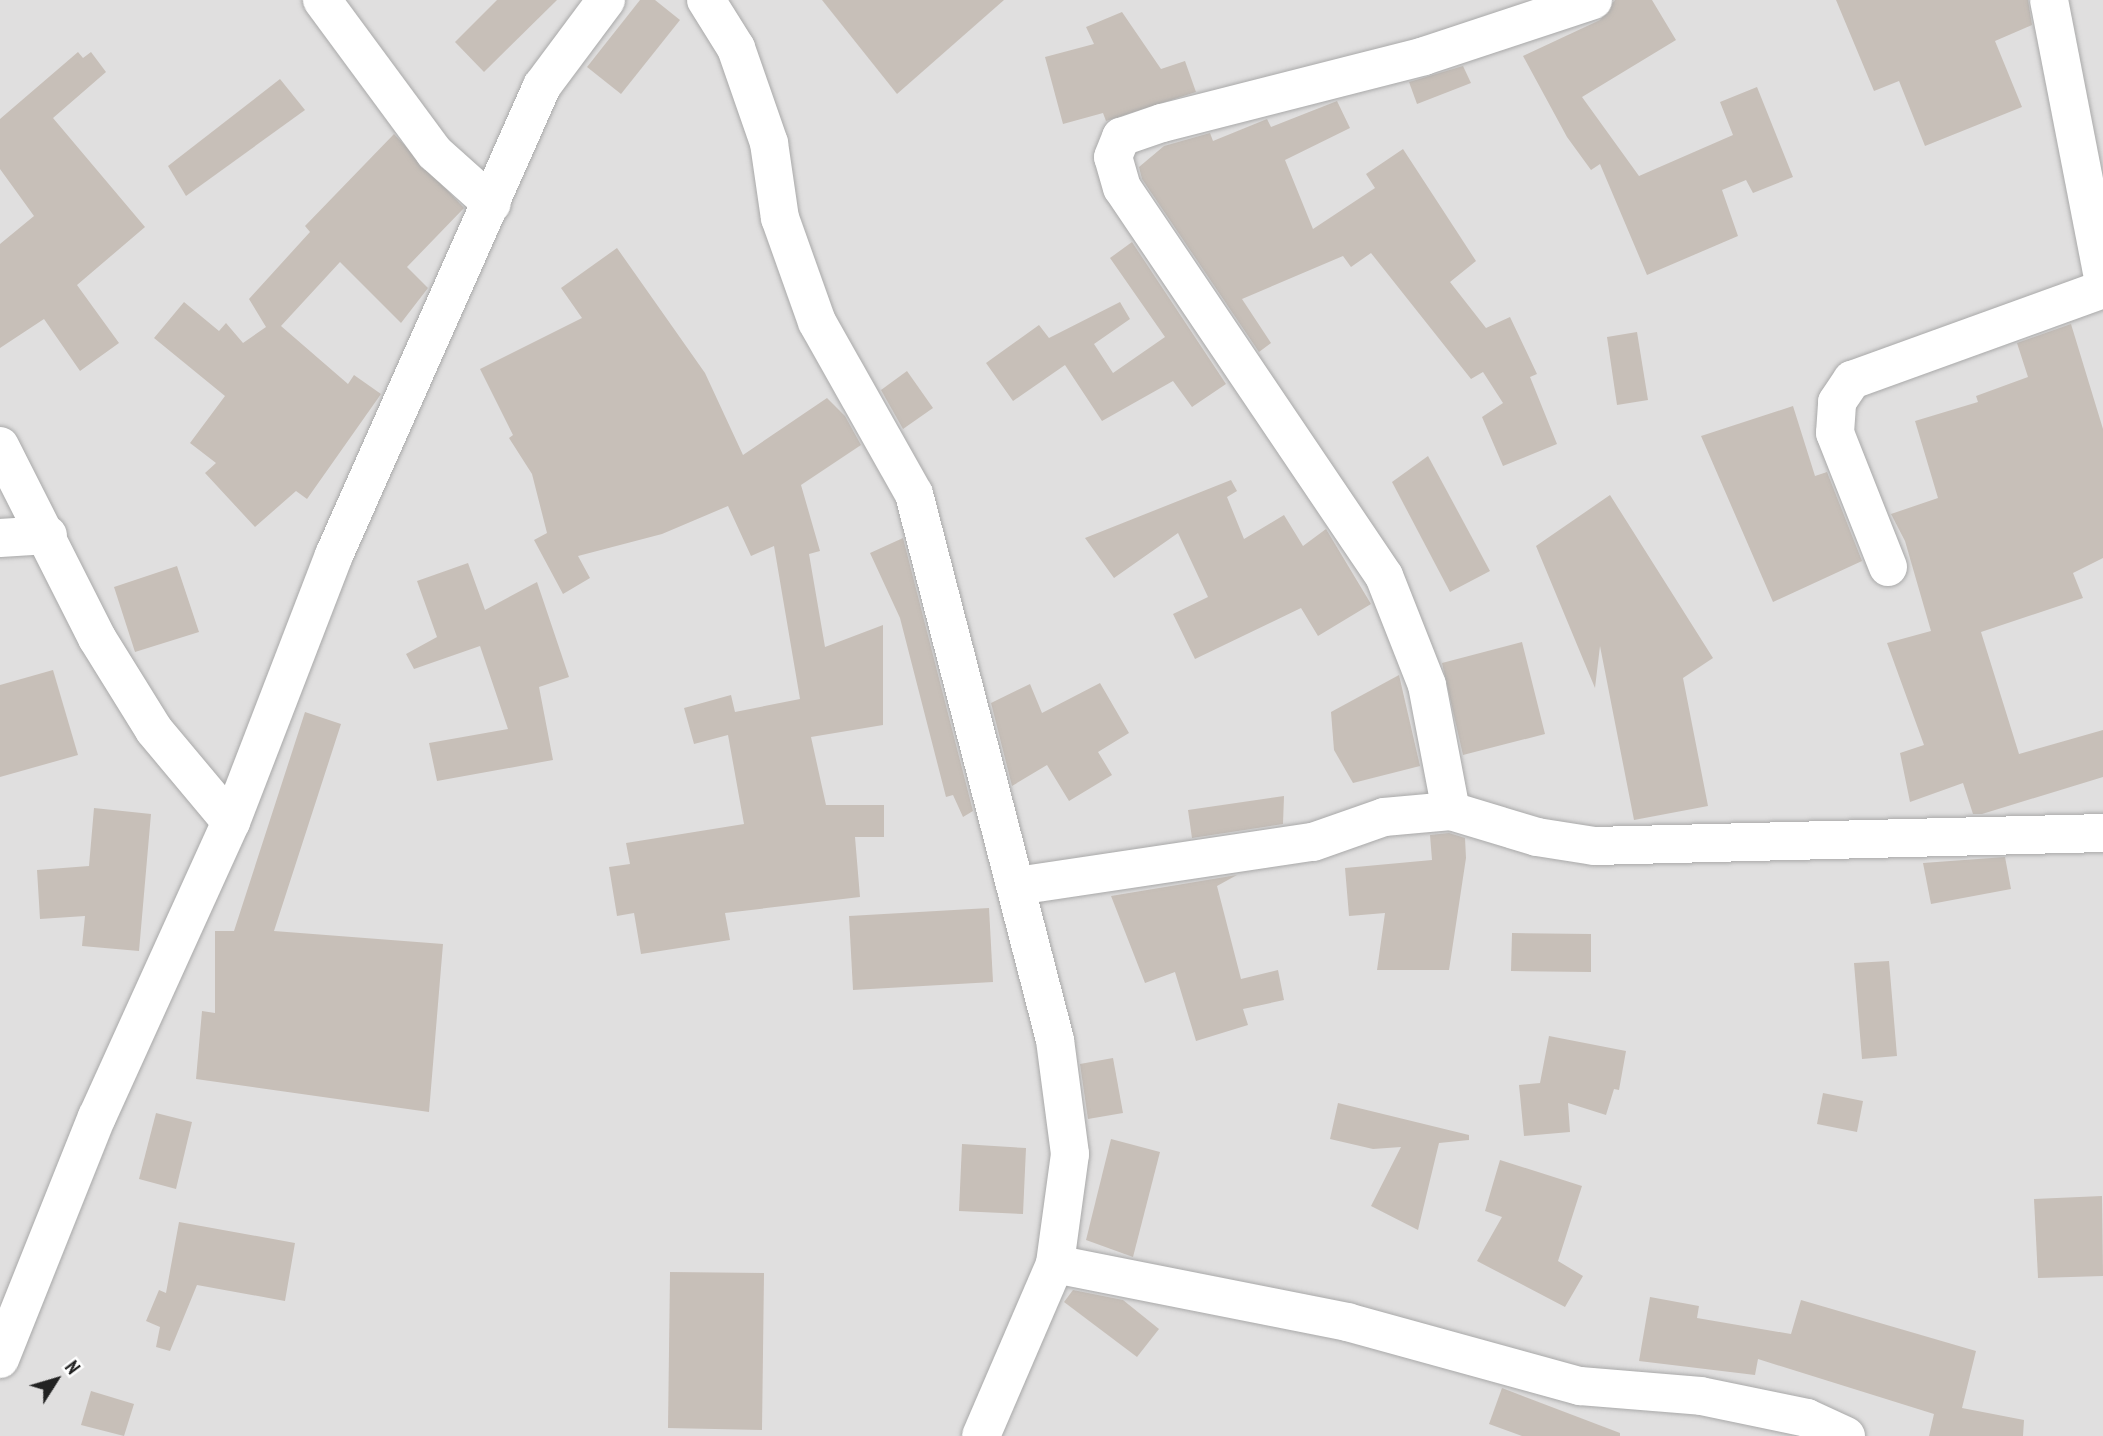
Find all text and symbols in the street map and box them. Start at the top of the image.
north arrow [21,1345,91,1415]
text: N [60,1356,85,1379]

